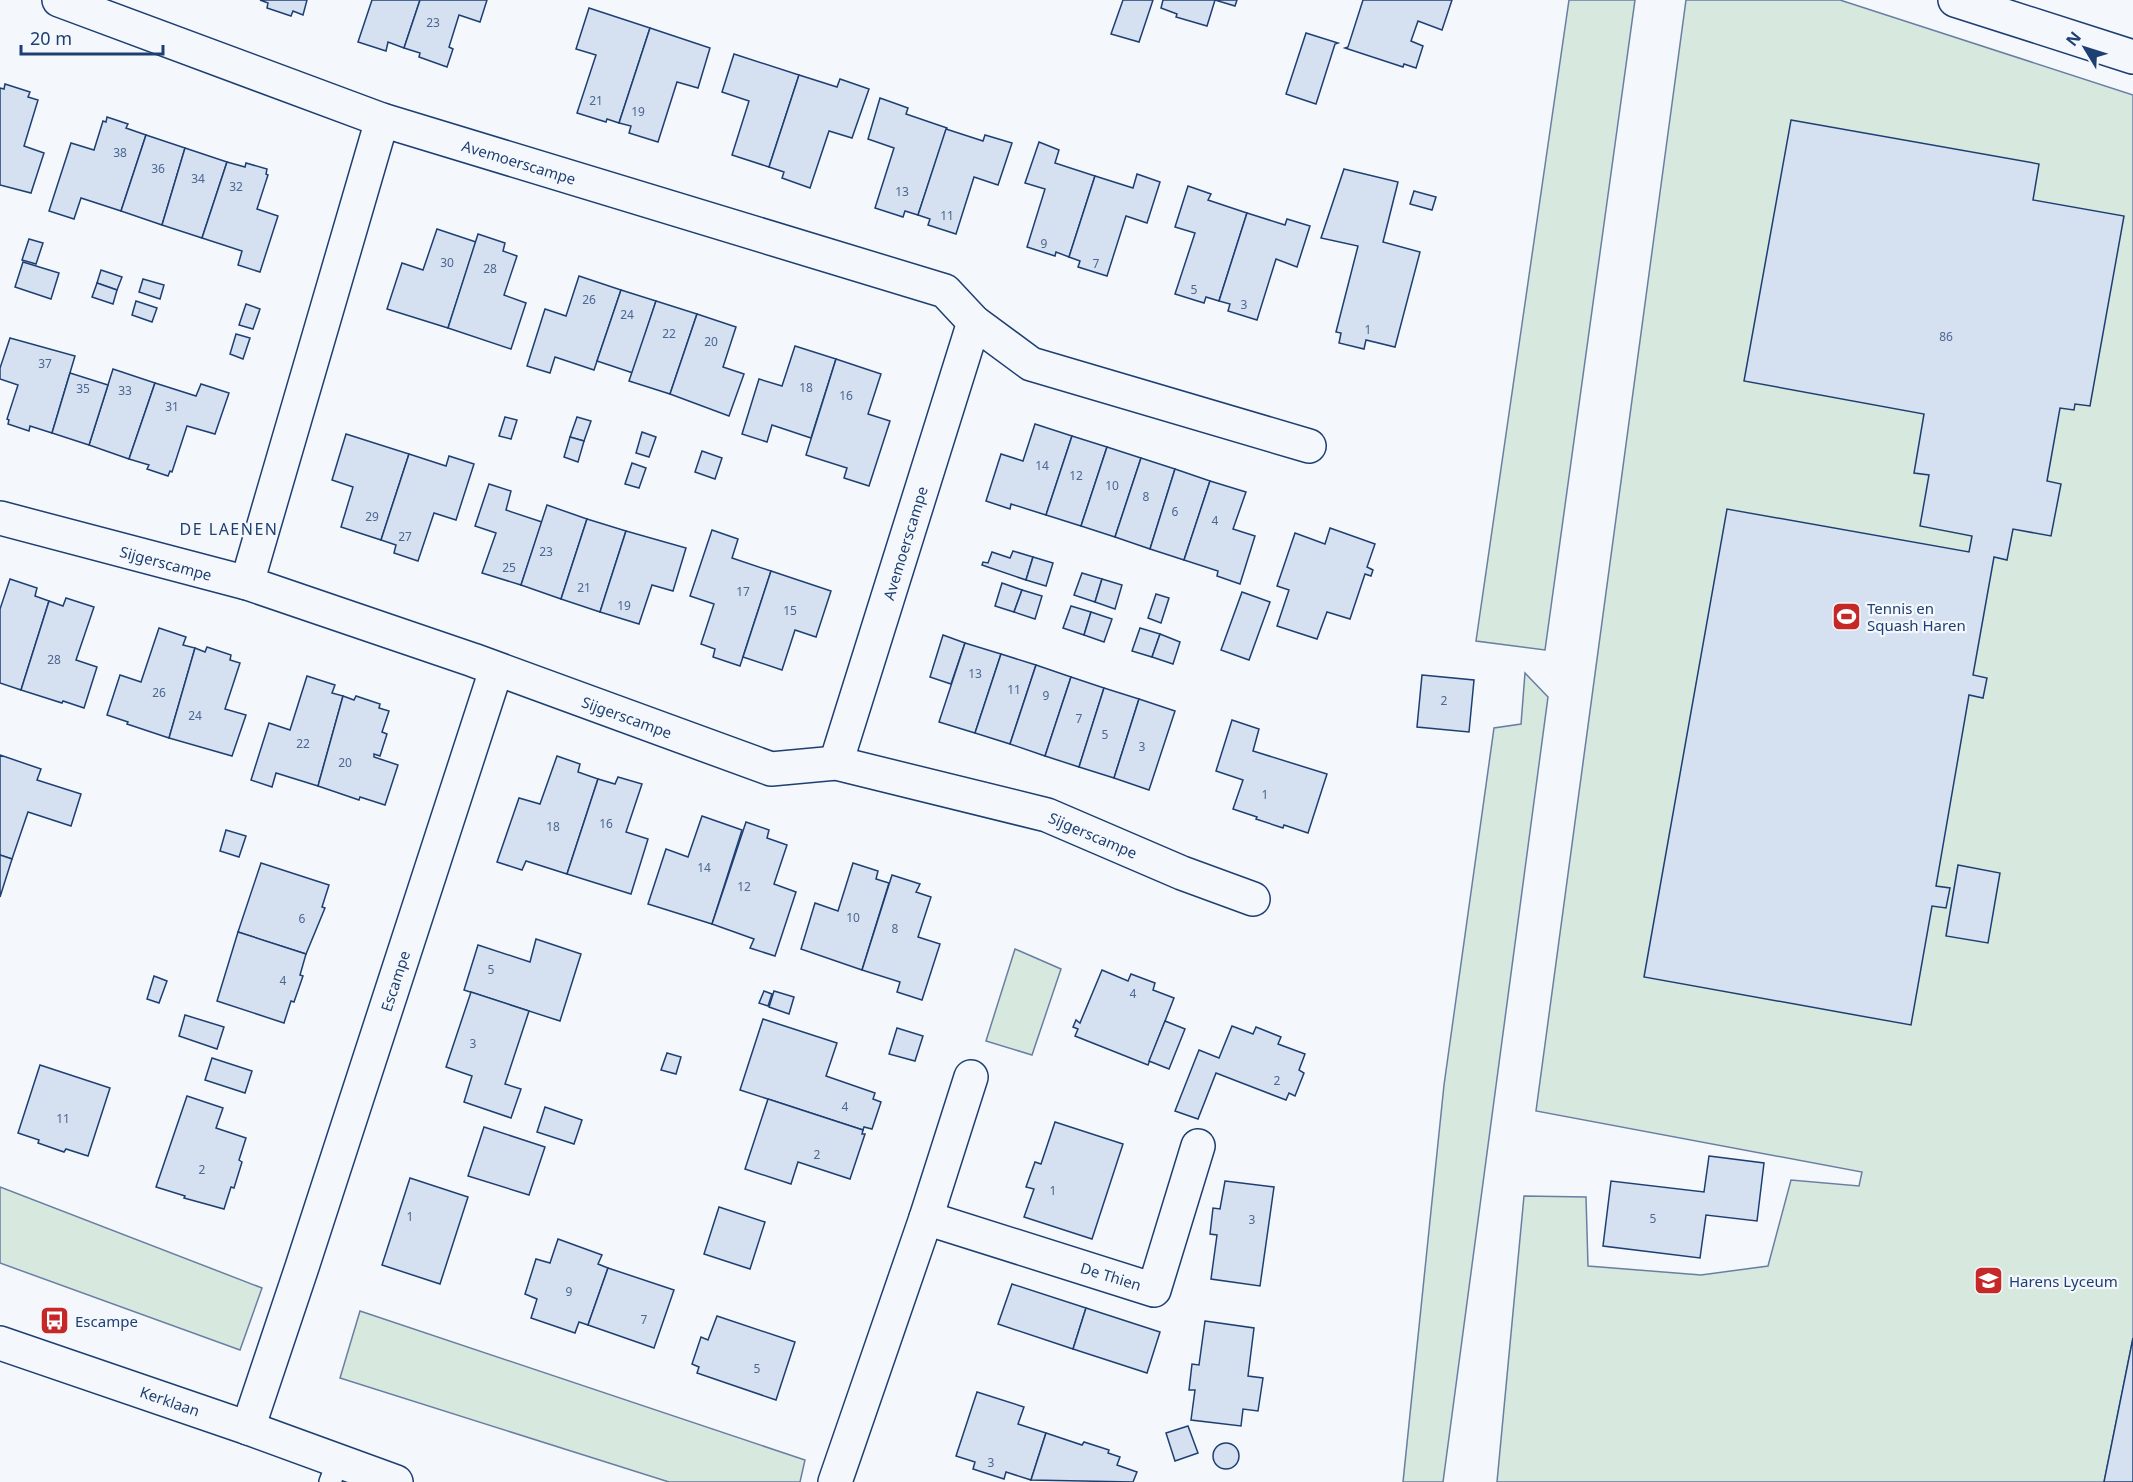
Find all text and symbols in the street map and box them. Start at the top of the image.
house number: 23 [426,14,440,31]
scale bar [21,18,164,56]
north arrow [2055,18,2115,78]
text: 20 m [30,26,72,50]
text: N [2061,27,2086,51]
house number: 21 [589,92,603,109]
house number: 19 [631,103,645,120]
street label: Avemoerscampe [460,135,578,189]
house number: 38 [113,144,127,161]
house number: 36 [151,160,165,177]
house number: 34 [191,170,205,187]
house number: 32 [229,178,243,195]
house number: 13 [895,183,909,200]
house number: 11 [940,207,954,224]
house number: 9 [1041,235,1048,252]
house number: 30 [440,254,454,271]
house number: 7 [1093,255,1100,272]
house number: 28 [483,260,497,277]
house number: 5 [1191,281,1198,298]
house number: 26 [582,291,596,308]
house number: 3 [1241,296,1248,313]
house number: 24 [620,306,634,323]
house number: 1 [1365,321,1371,338]
house number: 22 [662,325,676,342]
house number: 86 [1939,328,1953,345]
house number: 20 [704,333,718,350]
house number: 37 [38,355,52,372]
house number: 18 [799,379,813,396]
house number: 35 [76,380,90,397]
house number: 33 [118,382,132,399]
house number: 16 [839,387,853,404]
house number: 31 [165,398,179,415]
house number: 14 [1035,457,1049,474]
house number: 12 [1069,467,1083,484]
house number: 10 [1105,477,1119,494]
street label: Avemoerscampe [878,484,932,602]
house number: 8 [1143,488,1150,505]
house number: 6 [1172,503,1179,520]
house number: 29 [365,508,379,525]
house number: 4 [1212,512,1219,529]
district label: DE LAENEN [180,518,278,540]
house number: 27 [398,528,412,545]
street label: Sijgerscampe [118,541,214,585]
house number: 23 [539,543,553,560]
house number: 25 [502,559,516,576]
house number: 21 [577,579,591,596]
house number: 17 [736,583,750,600]
house number: 19 [617,597,631,614]
place label: Tennis en Squash Haren [1867,598,1966,635]
sports icon: Tennis en Squash Haren [1830,601,1862,633]
house number: 15 [783,602,797,619]
house number: 28 [47,651,61,668]
house number: 13 [968,665,982,682]
house number: 11 [1007,681,1021,698]
house number: 26 [152,684,166,701]
house number: 9 [1043,687,1050,704]
street label: Sijgerscampe [579,691,675,743]
house number: 2 [1441,692,1448,709]
house number: 24 [188,707,202,724]
house number: 7 [1076,710,1083,727]
house number: 5 [1102,726,1109,743]
house number: 22 [296,735,310,752]
house number: 3 [1139,738,1146,755]
house number: 20 [338,754,352,771]
house number: 1 [1262,786,1268,803]
street label: Sijgerscampe [1046,807,1140,863]
house number: 16 [599,815,613,832]
house number: 18 [546,818,560,835]
house number: 14 [697,859,711,876]
house number: 12 [737,878,751,895]
house number: 10 [846,909,860,926]
house number: 6 [299,910,306,927]
house number: 8 [892,920,899,937]
street label: Escampe [376,948,414,1014]
house number: 5 [488,961,495,978]
house number: 4 [280,972,287,989]
house number: 4 [1130,985,1137,1002]
house number: 3 [470,1035,477,1052]
house number: 2 [1274,1072,1281,1089]
house number: 4 [842,1098,849,1115]
house number: 11 [56,1110,70,1127]
house number: 2 [814,1146,821,1163]
house number: 2 [199,1161,206,1178]
house number: 1 [1050,1182,1056,1199]
house number: 1 [407,1208,413,1225]
house number: 5 [1650,1210,1657,1227]
house number: 3 [1249,1211,1256,1228]
street label: De Thien [1078,1257,1144,1295]
school or university icon: Harens Lyceum [1972,1265,2004,1297]
place label: Harens Lyceum [2009,1271,2118,1291]
house number: 9 [566,1283,573,1300]
bus stop icon: Escampe [38,1305,70,1337]
place label: Escampe [75,1311,138,1331]
house number: 7 [641,1311,648,1328]
house number: 5 [754,1360,761,1377]
street label: Kerklaan [137,1381,203,1421]
house number: 3 [988,1454,995,1471]

